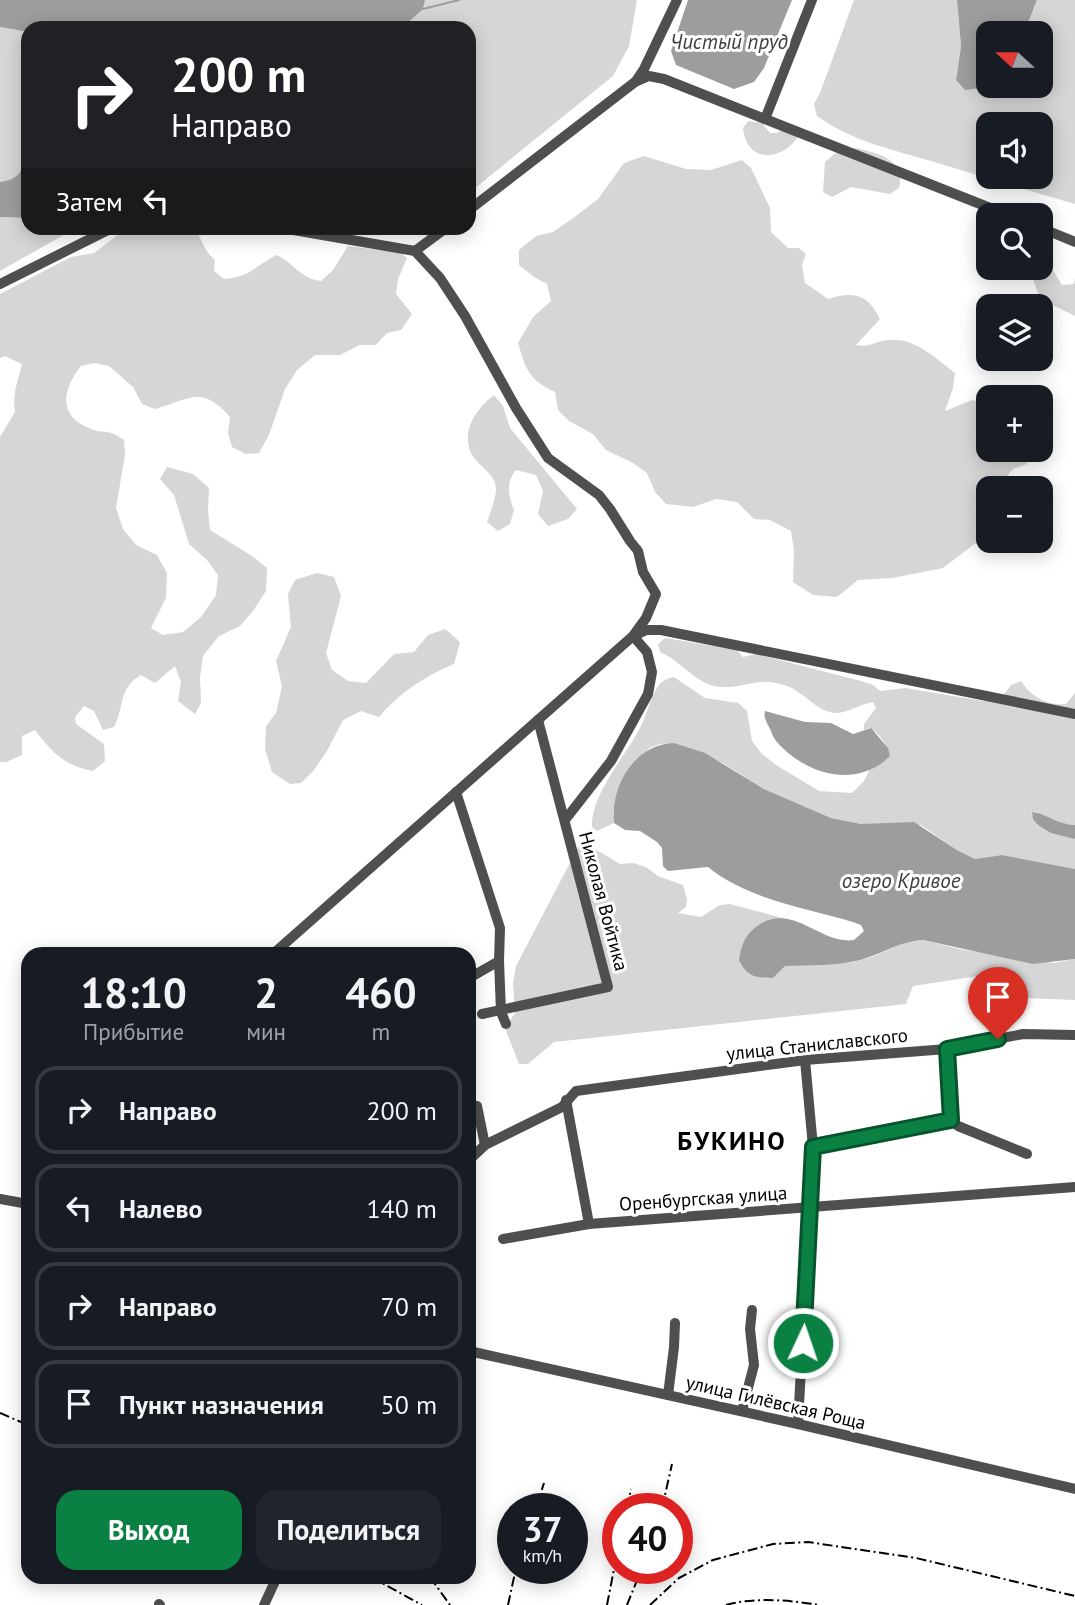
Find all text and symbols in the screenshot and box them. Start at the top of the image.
north arrow [976,21,1054,98]
map controls [976,21,1053,553]
water label: Чистый пруд [670,28,788,55]
text: 200 m [171,42,306,106]
icon: right [56,49,147,140]
text: Направо [171,104,292,146]
button: sound [976,112,1053,189]
icon: left [137,182,175,220]
text: Затем [56,185,123,218]
button: search [976,203,1053,280]
button: layers [976,294,1053,371]
button: + [976,385,1053,462]
button: − [976,476,1053,553]
street label: Николая Войтика [574,829,634,973]
water label: озеро Кривое [842,867,961,894]
text: 18:10 [80,965,187,1020]
text: 2 [254,965,278,1020]
text: 460 [345,965,417,1020]
pin [968,967,1028,1039]
icon: arrive [979,978,1017,1016]
text: Прибытие [83,1017,184,1046]
text: мин [246,1017,286,1046]
text: m [372,1017,390,1046]
street label: улица Станиславского [725,1023,909,1065]
icon: right [60,1091,98,1129]
text: Направо [119,1094,217,1127]
text: 200 m [366,1094,437,1127]
district label: БУКИНО [677,1124,787,1157]
street label: Оренбургская улица [618,1180,788,1216]
icon: left [60,1189,98,1227]
text: Налево [119,1192,203,1225]
text: 140 m [366,1192,437,1225]
icon: right [60,1287,98,1325]
text: Направо [119,1290,217,1323]
text: 70 m [381,1290,437,1323]
position arrow [766,1306,840,1380]
street label: улица Гилёвская Роща [684,1370,868,1434]
icon: arrive [60,1385,98,1423]
text: Пункт назначения [119,1388,324,1421]
text: 50 m [381,1388,437,1421]
button: Выход [56,1490,242,1570]
button: Поделиться [256,1490,441,1570]
speed limit sign: 40 [602,1493,693,1584]
text: 37 [523,1506,562,1552]
text: km/h [523,1544,562,1567]

